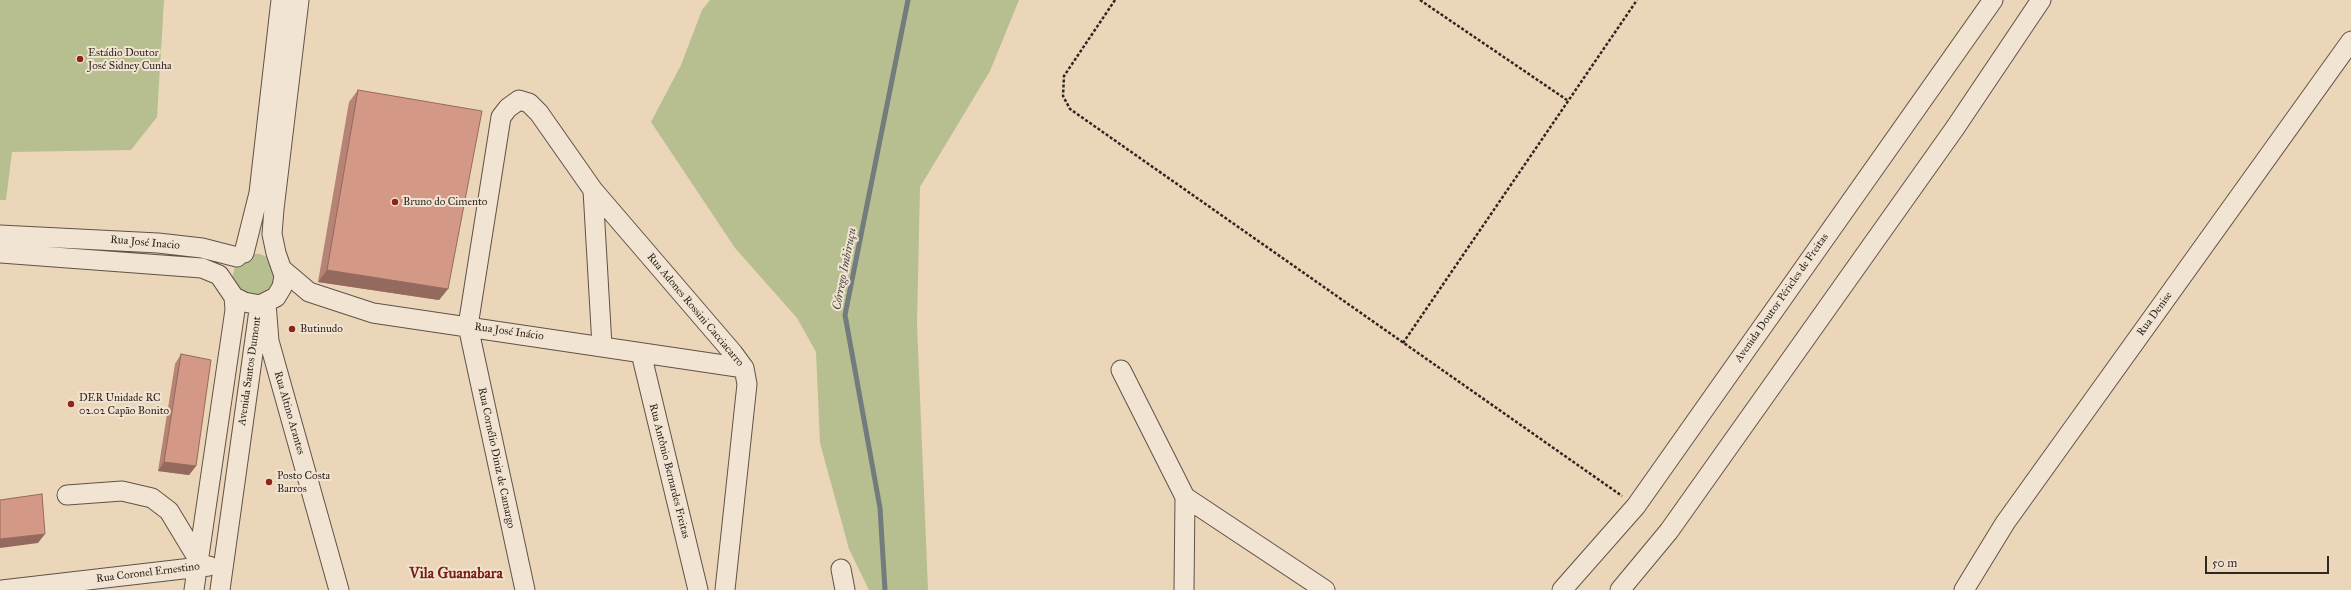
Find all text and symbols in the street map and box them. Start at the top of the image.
place label: Estádio Doutor José Sidney Cunha [88,46,172,72]
marker: Estádio Doutor José Sidney Cunha [75,54,85,64]
place label: Bruno do Cimento [403,195,487,209]
marker: Bruno do Cimento [390,197,400,207]
water label: Córrego Imbiruçu [830,227,860,311]
street label: Avenida Doutor Péricles de Freitas [1732,231,1832,365]
street label: Rua José Inacio [110,233,180,253]
street label: Rua Adones Rossini Cacciacarro [644,251,746,369]
street label: Rua Denise [2135,289,2175,339]
street label: Avenida Santos Dumont [236,316,264,426]
street label: Rua José Inácio [473,321,545,343]
place label: Butinudo [300,322,343,336]
marker: Butinudo [287,324,297,334]
street label: Rua Altino Arantes [271,370,307,456]
street label: Rua Cornélio Diniz de Camargo [475,386,517,530]
place label: DER Unidade RC 02.02 Capão Bonito [79,391,169,417]
marker: DER Unidade RC 02.02 Capão Bonito [66,399,76,409]
street label: Rua Antônio Bernardes Freitas [646,402,692,540]
place label: Posto Costa Barros [277,469,330,495]
marker: Posto Costa Barros [264,477,274,487]
scale bar [2207,548,2331,574]
text: 50 m [2212,556,2237,570]
street label: Rua Coronel Ernestino [95,560,201,586]
district label: Vila Guanabara [409,565,503,583]

